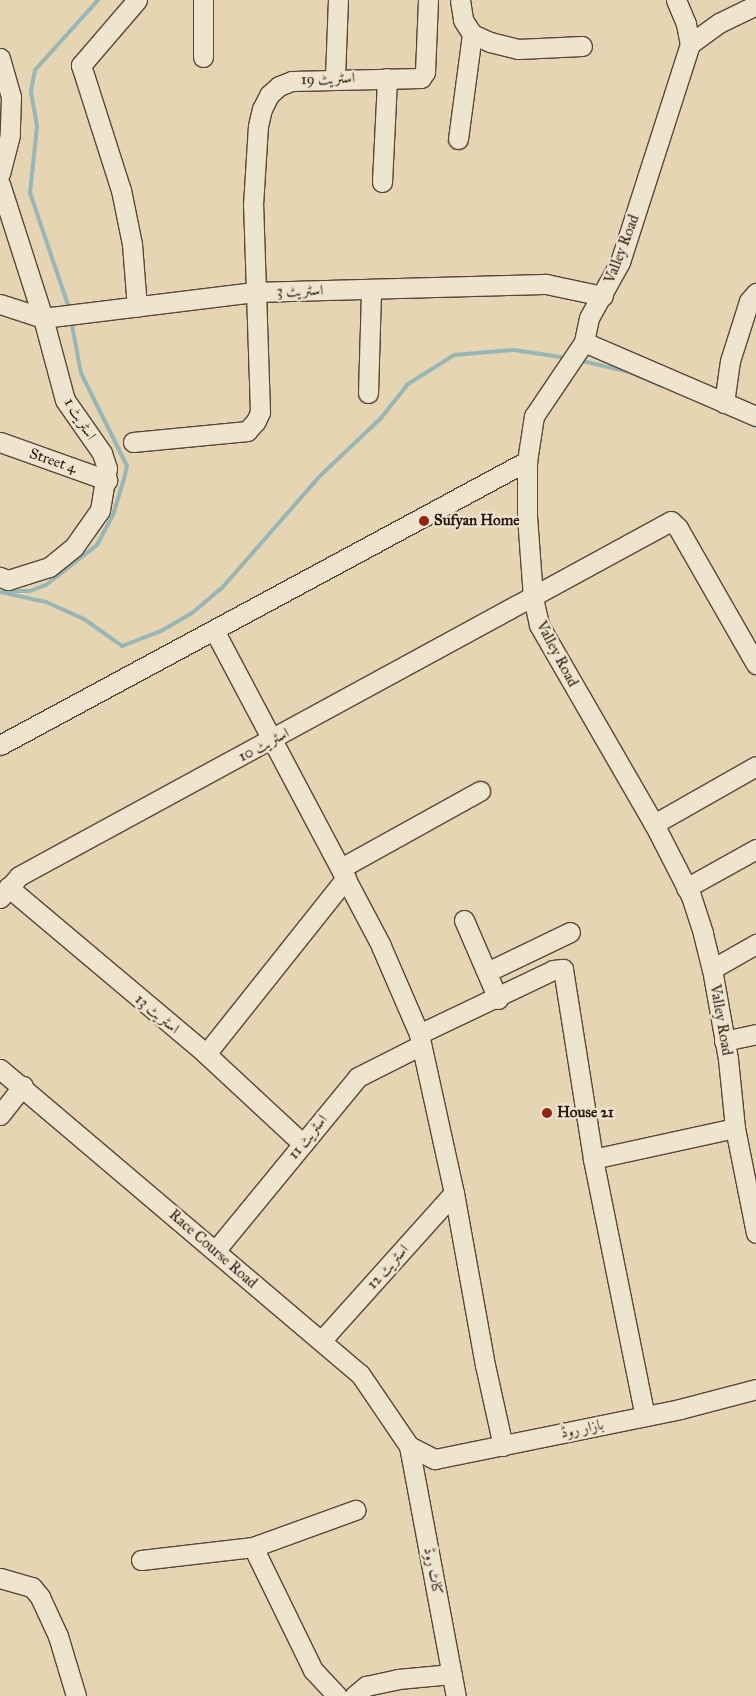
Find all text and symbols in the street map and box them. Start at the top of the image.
street label: اسٹریٹ 19 [301,69,355,89]
street label: Valley Road [601,212,643,286]
street label: اسٹریٹ 3 [277,282,323,300]
street label: اسٹریٹ 1 [60,395,100,443]
street label: Street 4 [27,445,79,477]
place label: Sufyan Home [434,512,520,530]
marker: Sufyan Home [418,515,430,527]
street label: Valley Road [532,618,582,690]
street label: اسٹریٹ 10 [235,724,293,766]
street label: Valley Road [706,983,736,1057]
street label: اسٹریٹ 13 [131,990,183,1038]
place label: House 21 [557,1104,614,1122]
marker: House 21 [541,1107,553,1119]
street label: اسٹریٹ 11 [285,1111,331,1163]
street label: Race Course Road [165,1206,261,1292]
street label: اسٹریٹ 12 [363,1241,413,1293]
street label: بازار روڈ [559,1416,605,1442]
street label: کناٹ روڈ [420,1546,446,1596]

